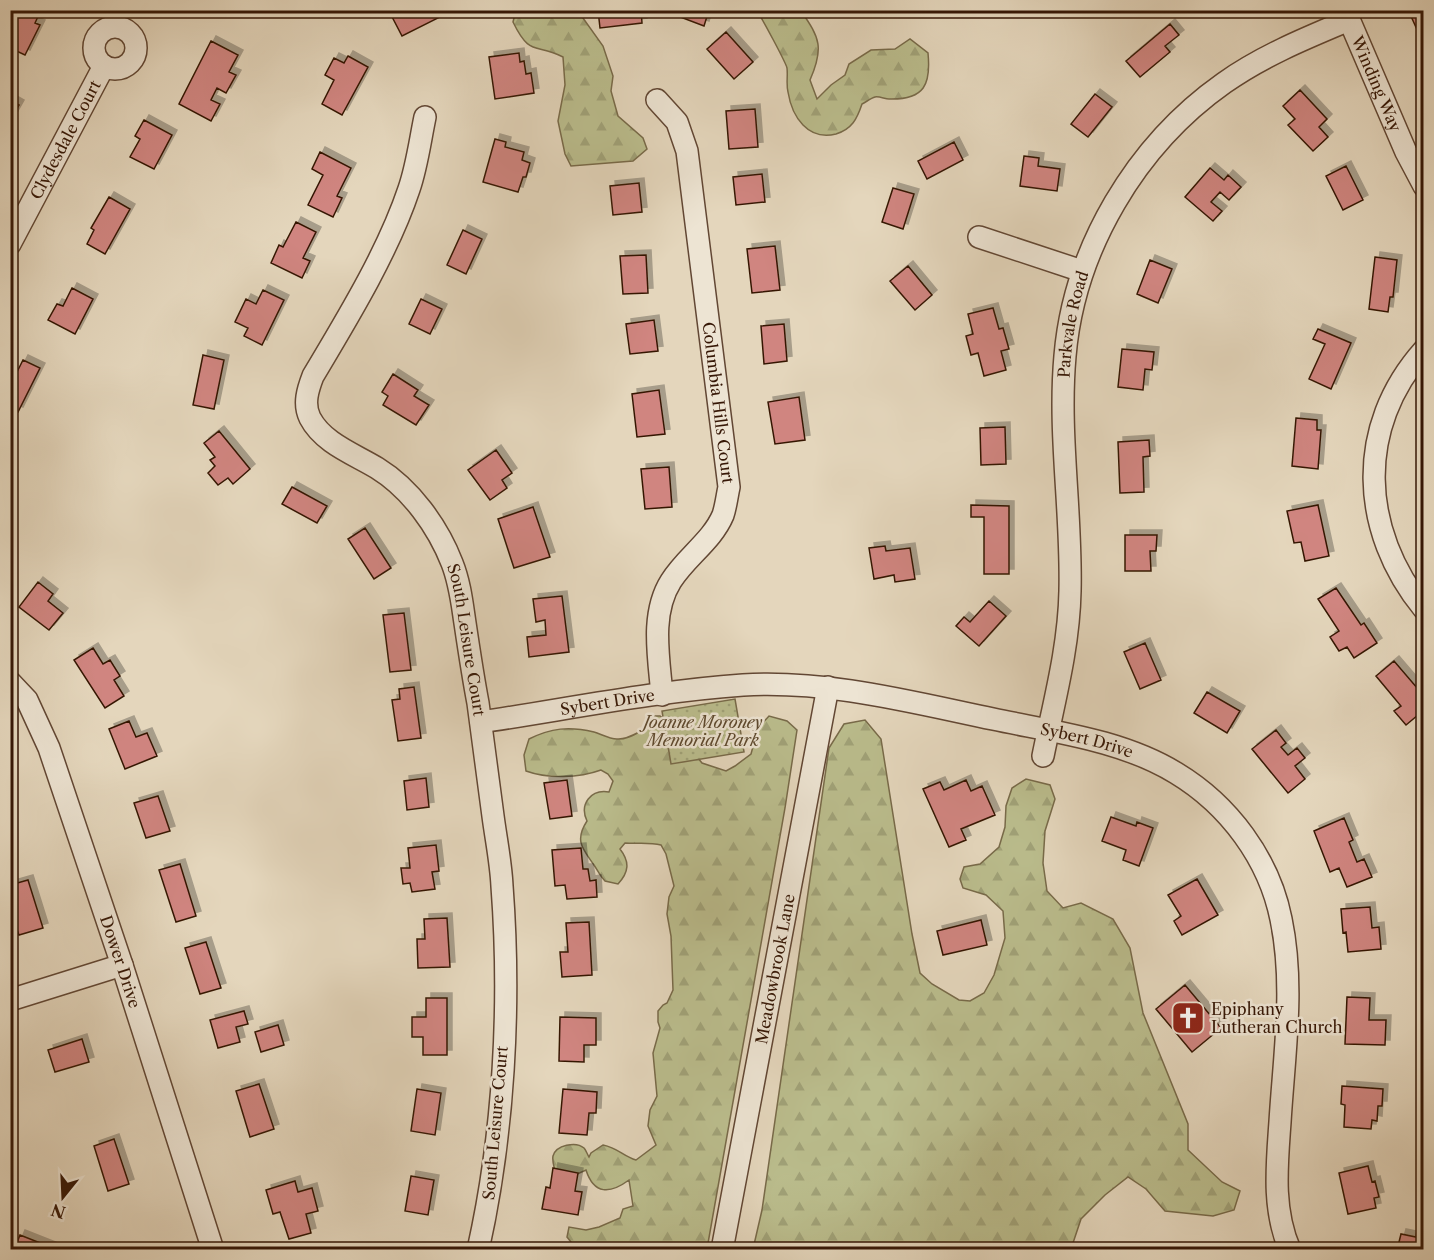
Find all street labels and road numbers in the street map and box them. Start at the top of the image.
street label: Winding Way [1347,32,1406,135]
street label: Clydesdale Court [25,76,105,203]
street label: Parkvale Road [1054,268,1093,379]
street label: Columbia Hills Court [698,321,738,485]
street label: South Leisure Court [443,561,490,718]
street label: Sybert Drive [559,685,656,719]
street label: Sybert Drive [1039,719,1136,762]
street label: Meadowbrook Lane [751,892,799,1046]
street label: Dower Drive [96,913,145,1011]
street label: South Leisure Court [478,1045,512,1201]

